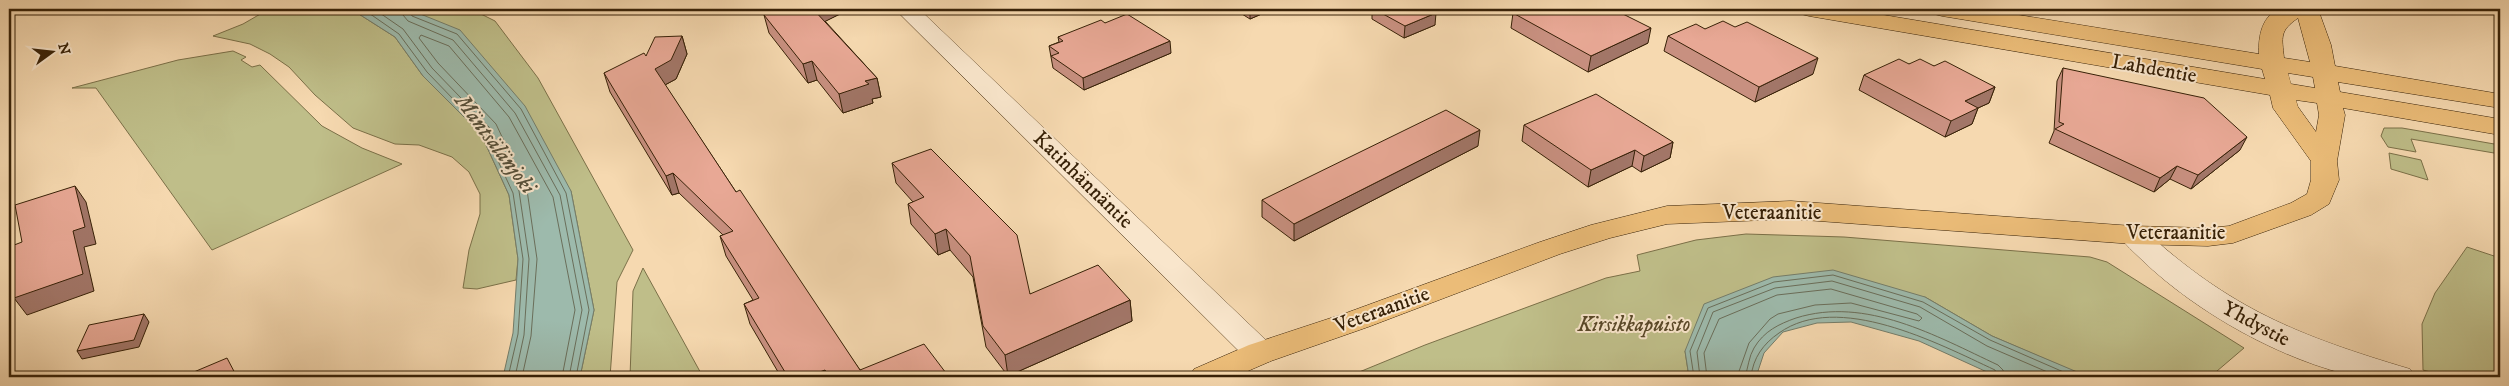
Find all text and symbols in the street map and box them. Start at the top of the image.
north arrow [28,28,78,78]
text: N [53,41,74,57]
street label: Lahdentie [2109,49,2199,89]
water label: Mäntsälänjoki [447,87,542,200]
street label: Katinhännäntie [1027,126,1139,234]
street label: Veteraanitie [1721,200,1822,226]
street label: Veteraanitie [2125,220,2226,246]
street label: Veteraanitie [1330,281,1433,340]
street label: Yhdystie [2218,295,2295,353]
park label: Kirsikkapuisto [1577,312,1690,338]

